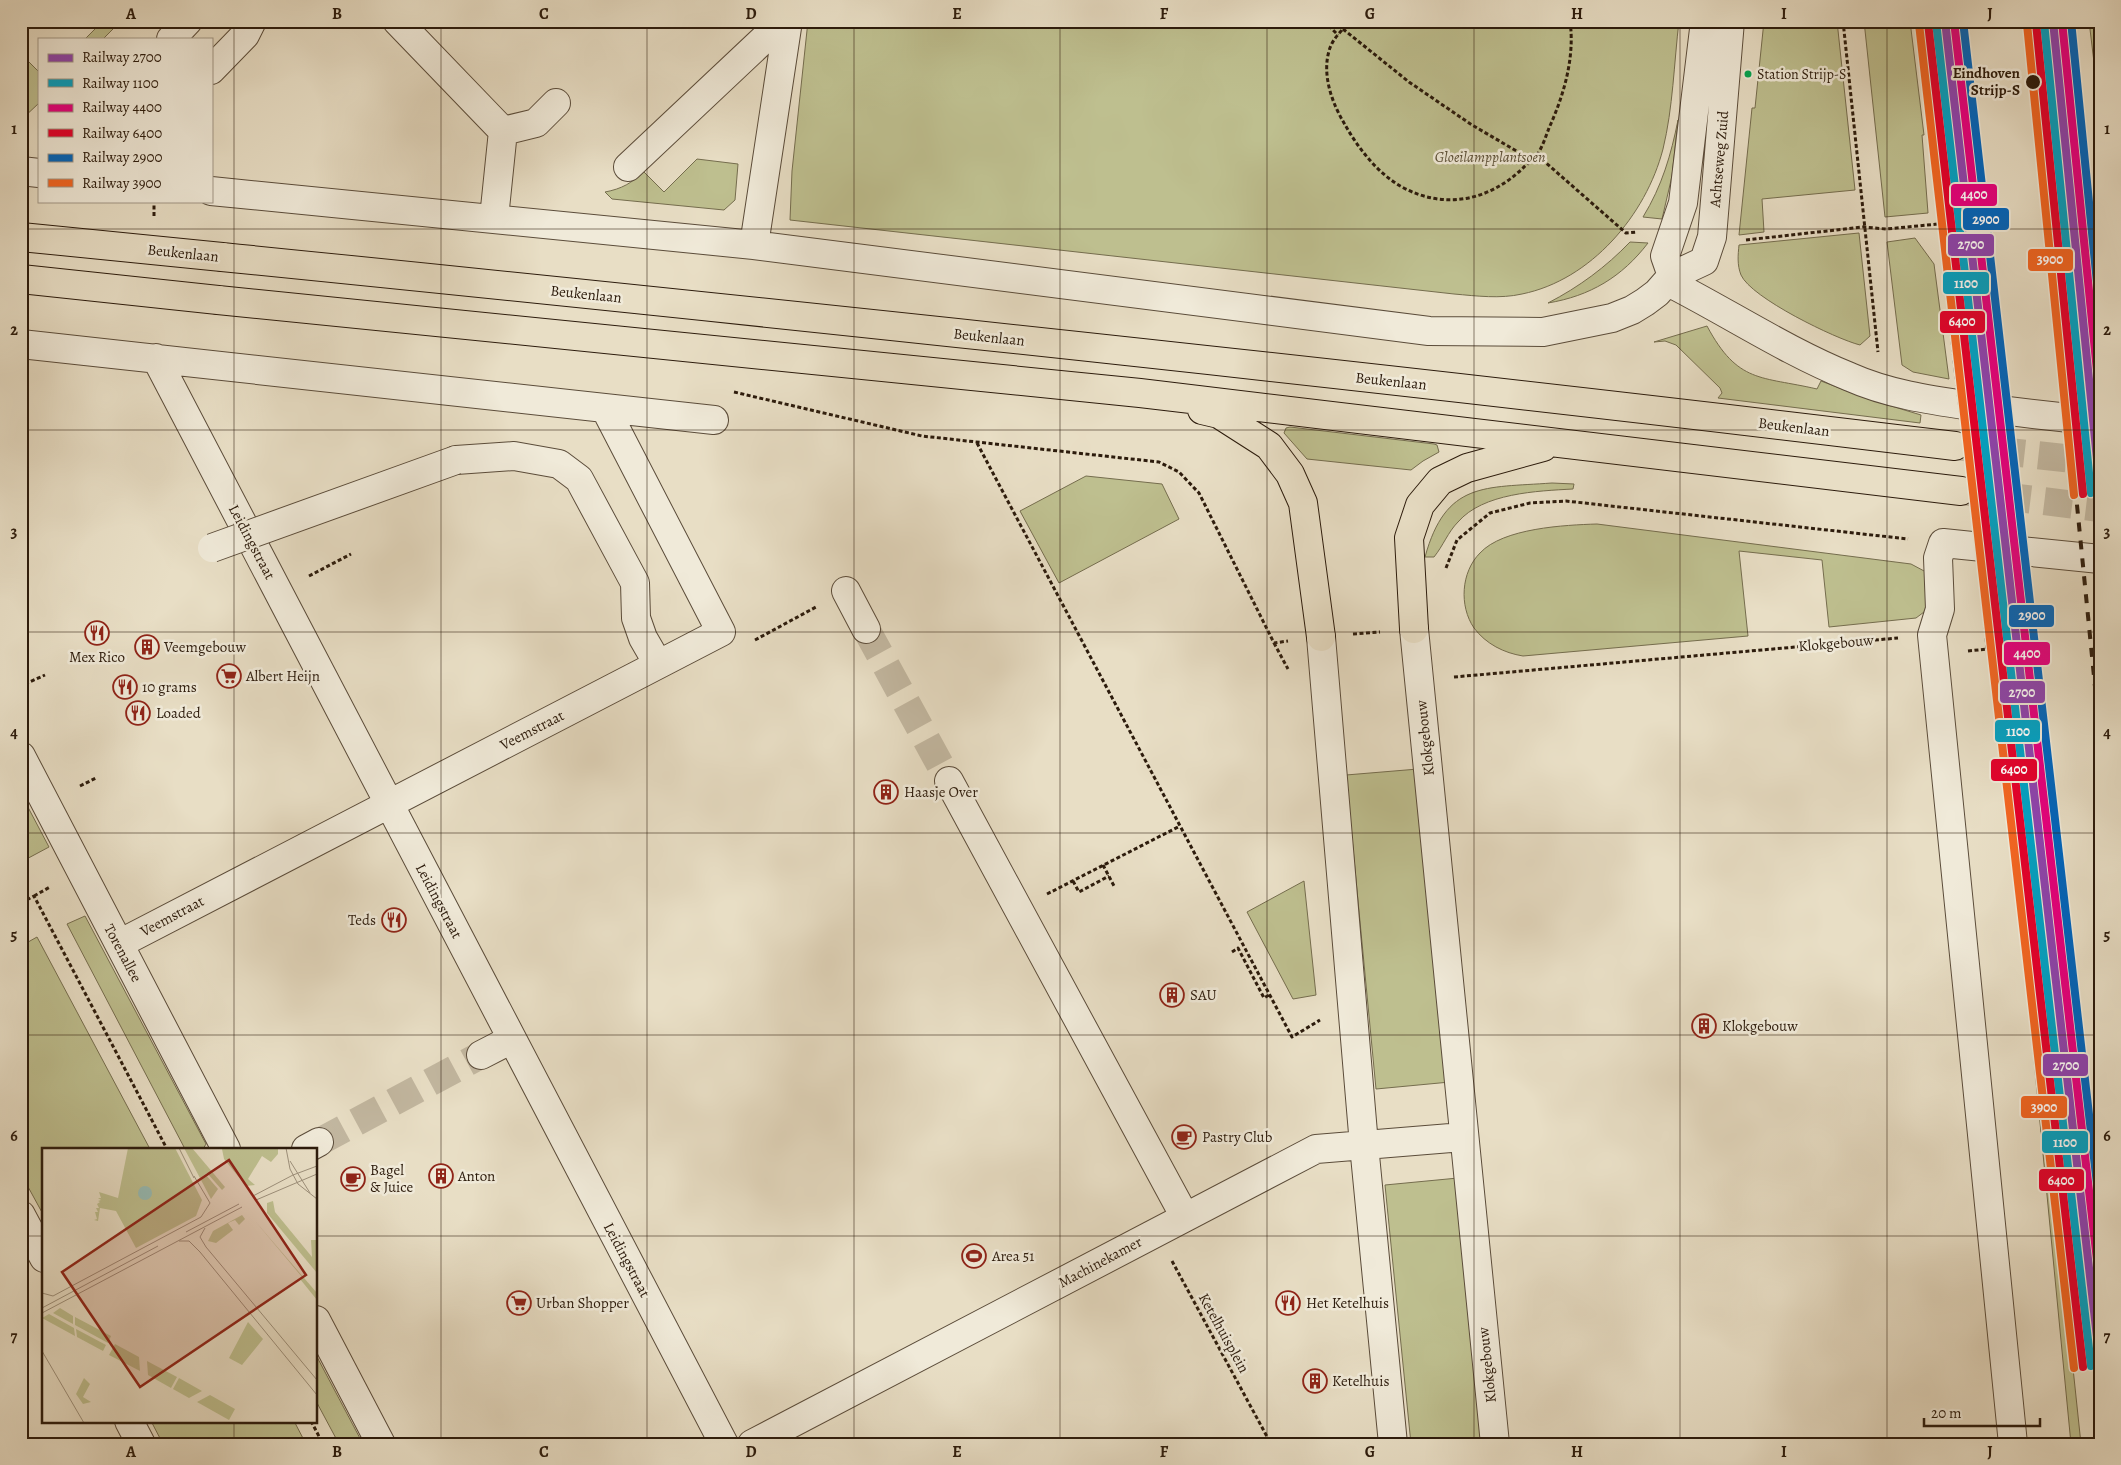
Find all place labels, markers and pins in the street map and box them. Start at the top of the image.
place label: Eindhoven Strijp-S [1953,63,2021,100]
place label: Station Strijp-S [1757,65,1847,84]
marker: Station Strijp-S [1743,69,1753,79]
marker: Eindhoven Strijp-S [2024,73,2042,91]
restaurant icon: Mex Rico [84,620,110,646]
building icon: Veemgebouw [134,634,160,660]
place label: Veemgebouw [163,637,246,657]
place label: Mex Rico [69,647,125,667]
supermarket icon: Albert Heijn [216,663,242,689]
place label: Albert Heijn [245,666,320,686]
restaurant icon: 10 grams [112,674,138,700]
place label: 10 grams [142,677,197,697]
restaurant icon: Loaded [125,700,151,726]
place label: Loaded [156,703,202,723]
building icon: Haasje Over [873,779,899,805]
place label: Haasje Over [904,782,978,802]
restaurant icon: Teds [381,907,407,933]
place label: Teds [348,910,376,930]
building icon: SAU [1159,982,1185,1008]
place label: SAU [1190,985,1217,1005]
building icon: Klokgebouw [1691,1013,1717,1039]
place label: Klokgebouw [1722,1016,1798,1036]
cafe icon: Pastry Club [1171,1124,1197,1150]
place label: Pastry Club [1202,1127,1273,1147]
place label: Bagel & Juice [370,1160,413,1197]
building icon: Anton [428,1163,454,1189]
cafe icon: Bagel & Juice [340,1166,366,1192]
place label: Anton [457,1166,495,1186]
sports icon: Area 51 [961,1243,987,1269]
place label: Area 51 [991,1246,1034,1266]
supermarket icon: Urban Shopper [506,1290,532,1316]
restaurant icon: Het Ketelhuis [1275,1290,1301,1316]
place label: Urban Shopper [536,1293,629,1313]
place label: Het Ketelhuis [1306,1293,1389,1313]
building icon: Ketelhuis [1302,1368,1328,1394]
place label: Ketelhuis [1332,1371,1389,1391]

